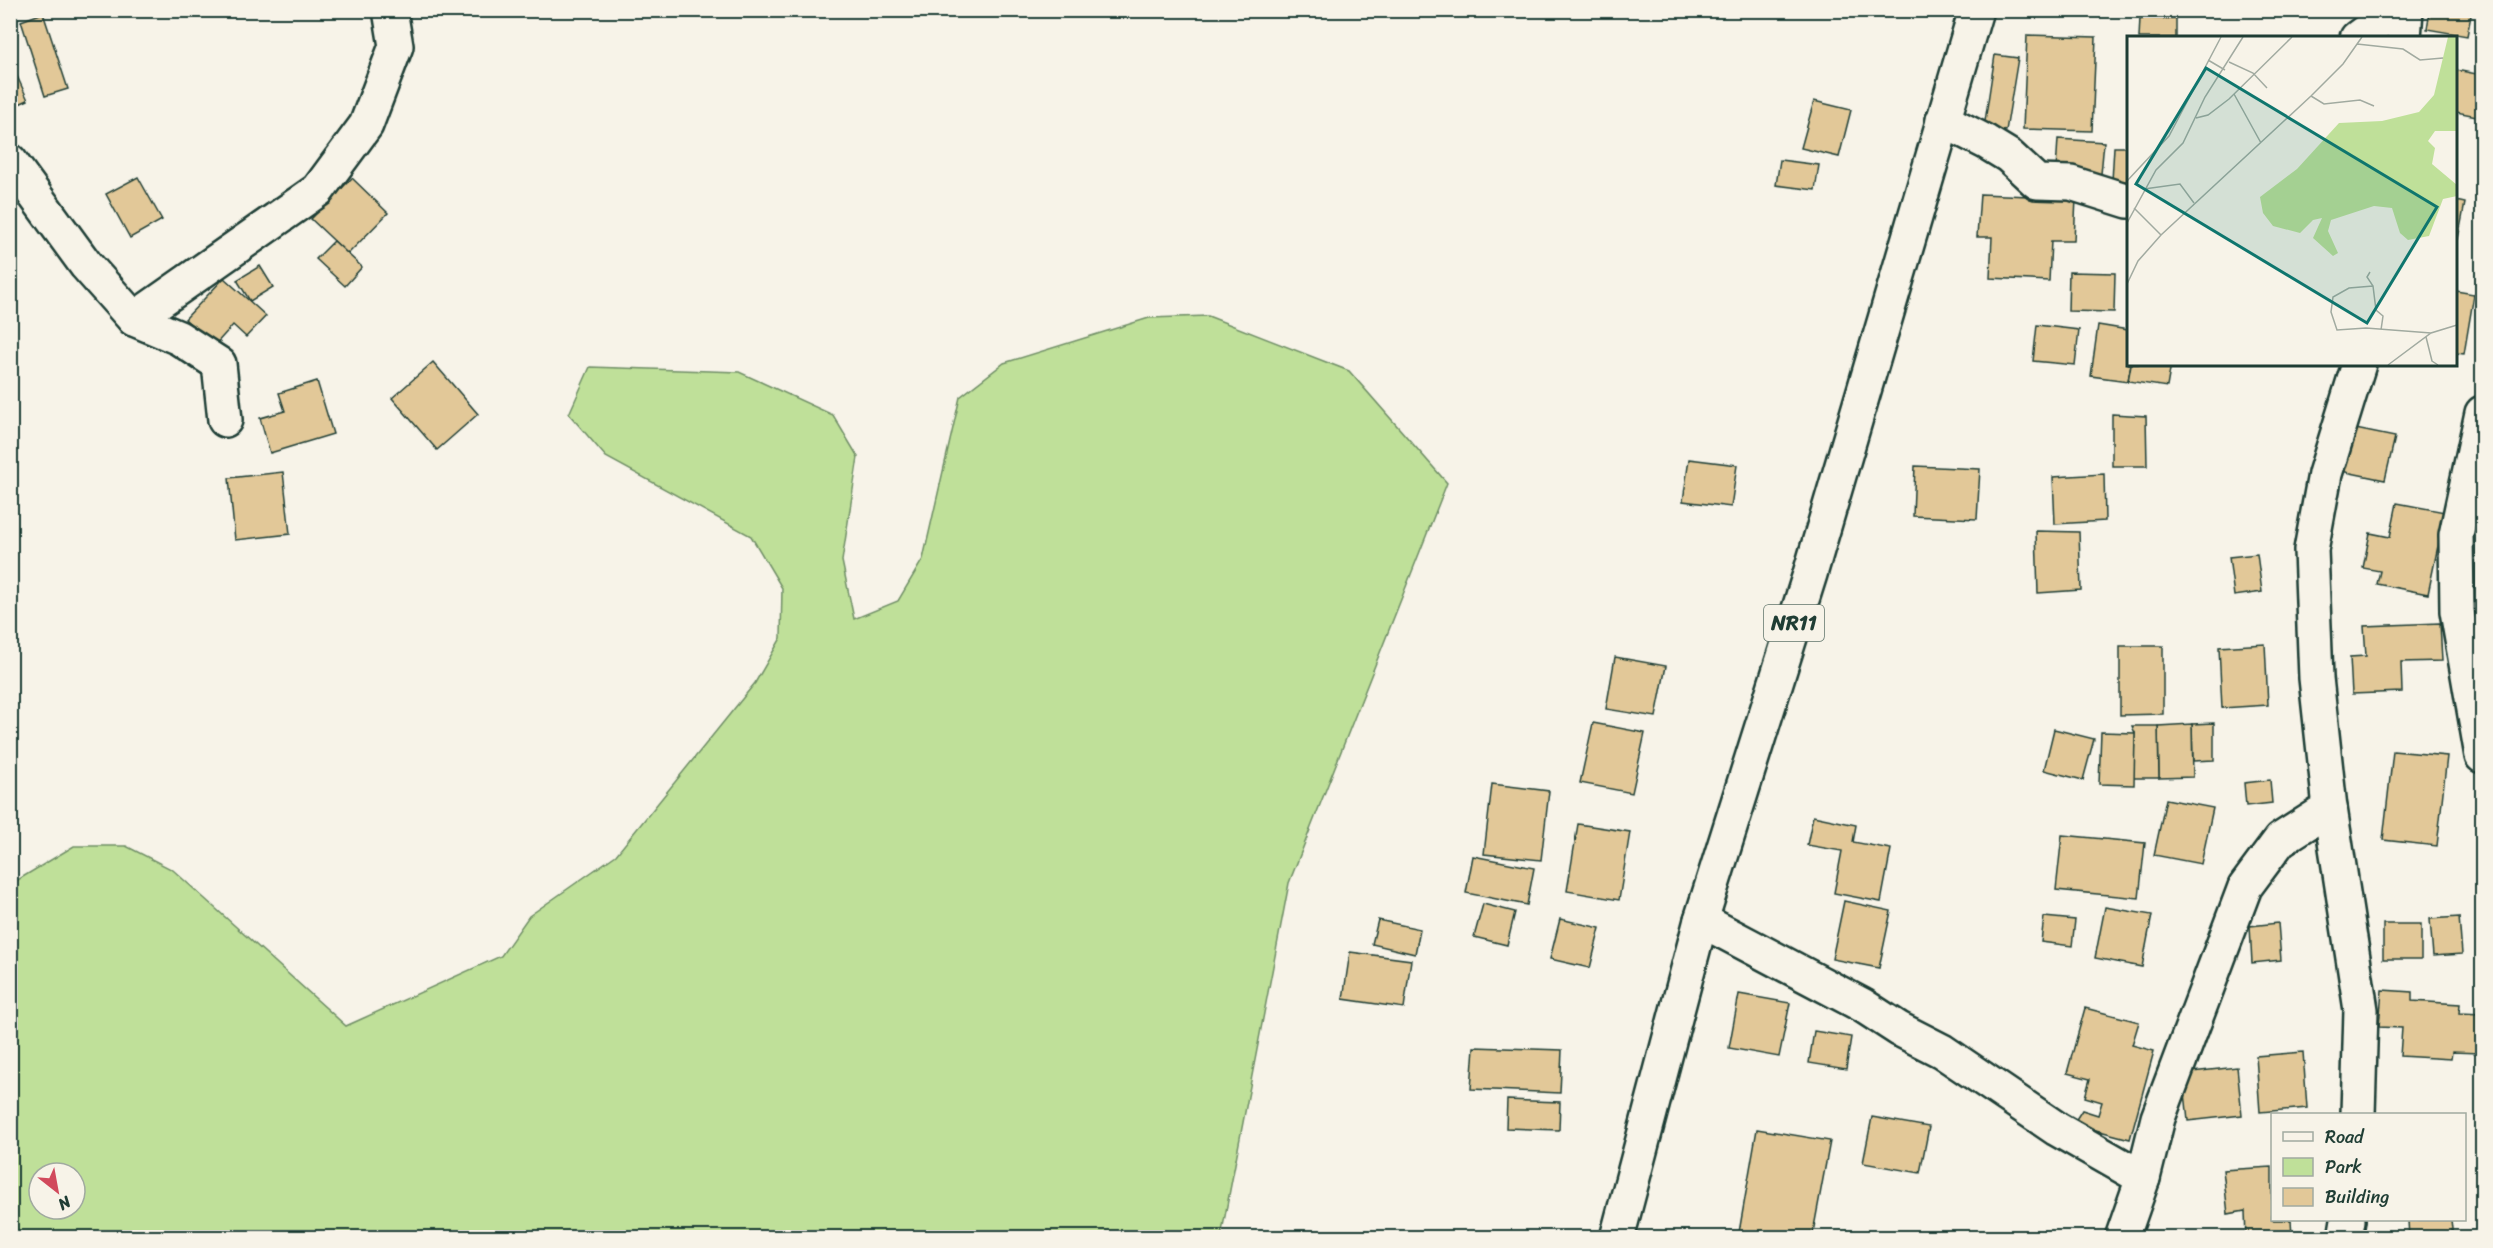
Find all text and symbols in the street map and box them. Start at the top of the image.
inset map [2127,36,2457,366]
road number: NR11 [1764,605,1824,641]
legend [2271,1113,2466,1221]
text: Road [2325,1121,2365,1153]
text: Park [2325,1151,2362,1183]
north arrow [27,1161,87,1221]
text: Building [2325,1181,2389,1213]
text: N [51,1188,78,1219]

